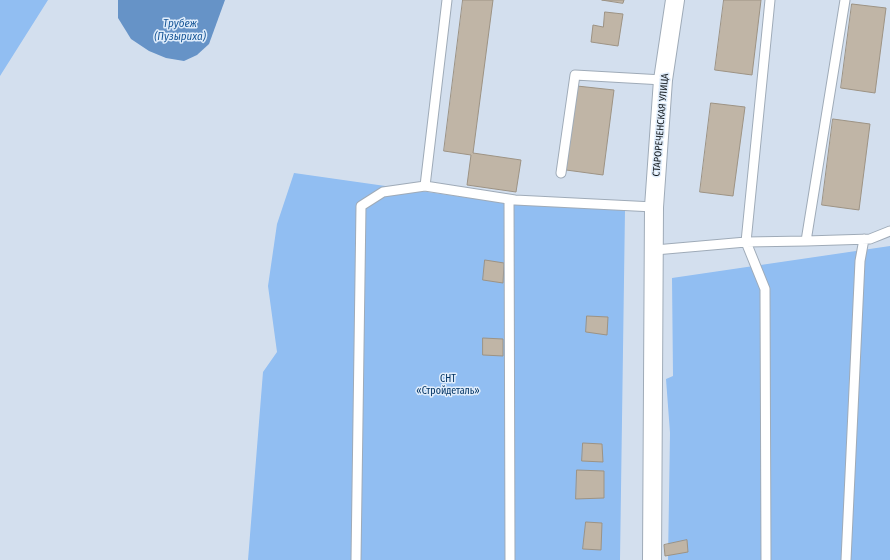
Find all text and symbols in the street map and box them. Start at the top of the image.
water label: Трубеж (Пузыриха) [154,17,206,43]
street label: СТАРОРЕЧЕНСКАЯ УЛИЦА [651,73,671,177]
park label: СНТ «Стройдеталь» [416,373,480,396]

